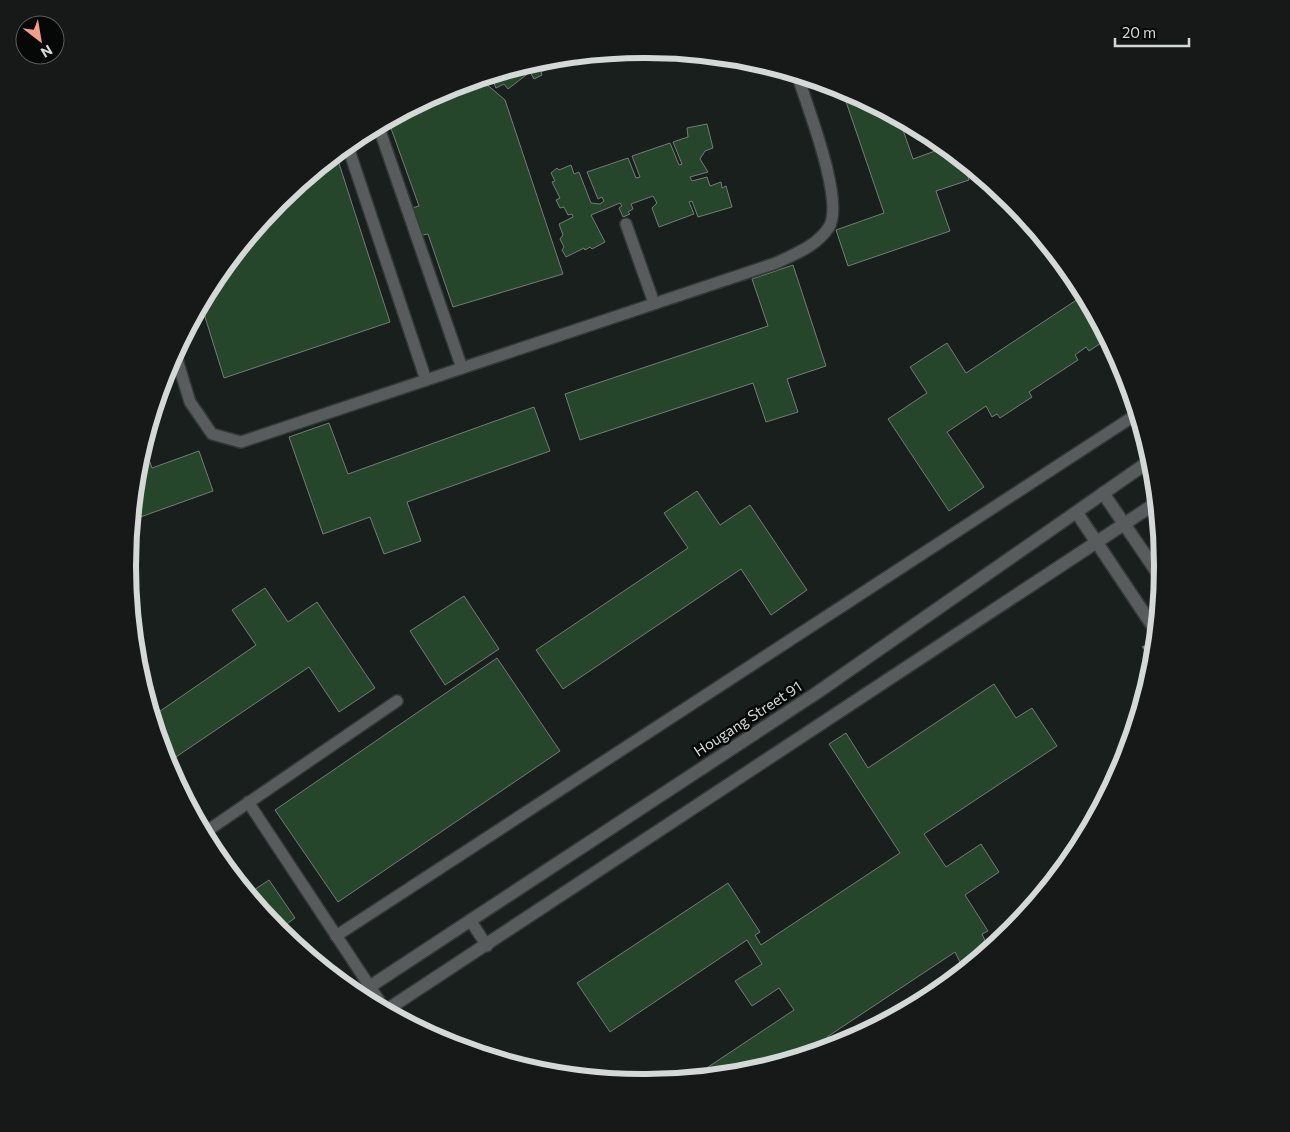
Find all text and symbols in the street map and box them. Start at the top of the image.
north arrow [15,15,65,65]
scale bar [1115,15,1189,47]
text: 20 m [1122,23,1156,41]
text: N [38,42,56,62]
street label: Hougang Street 91 [690,677,805,760]

